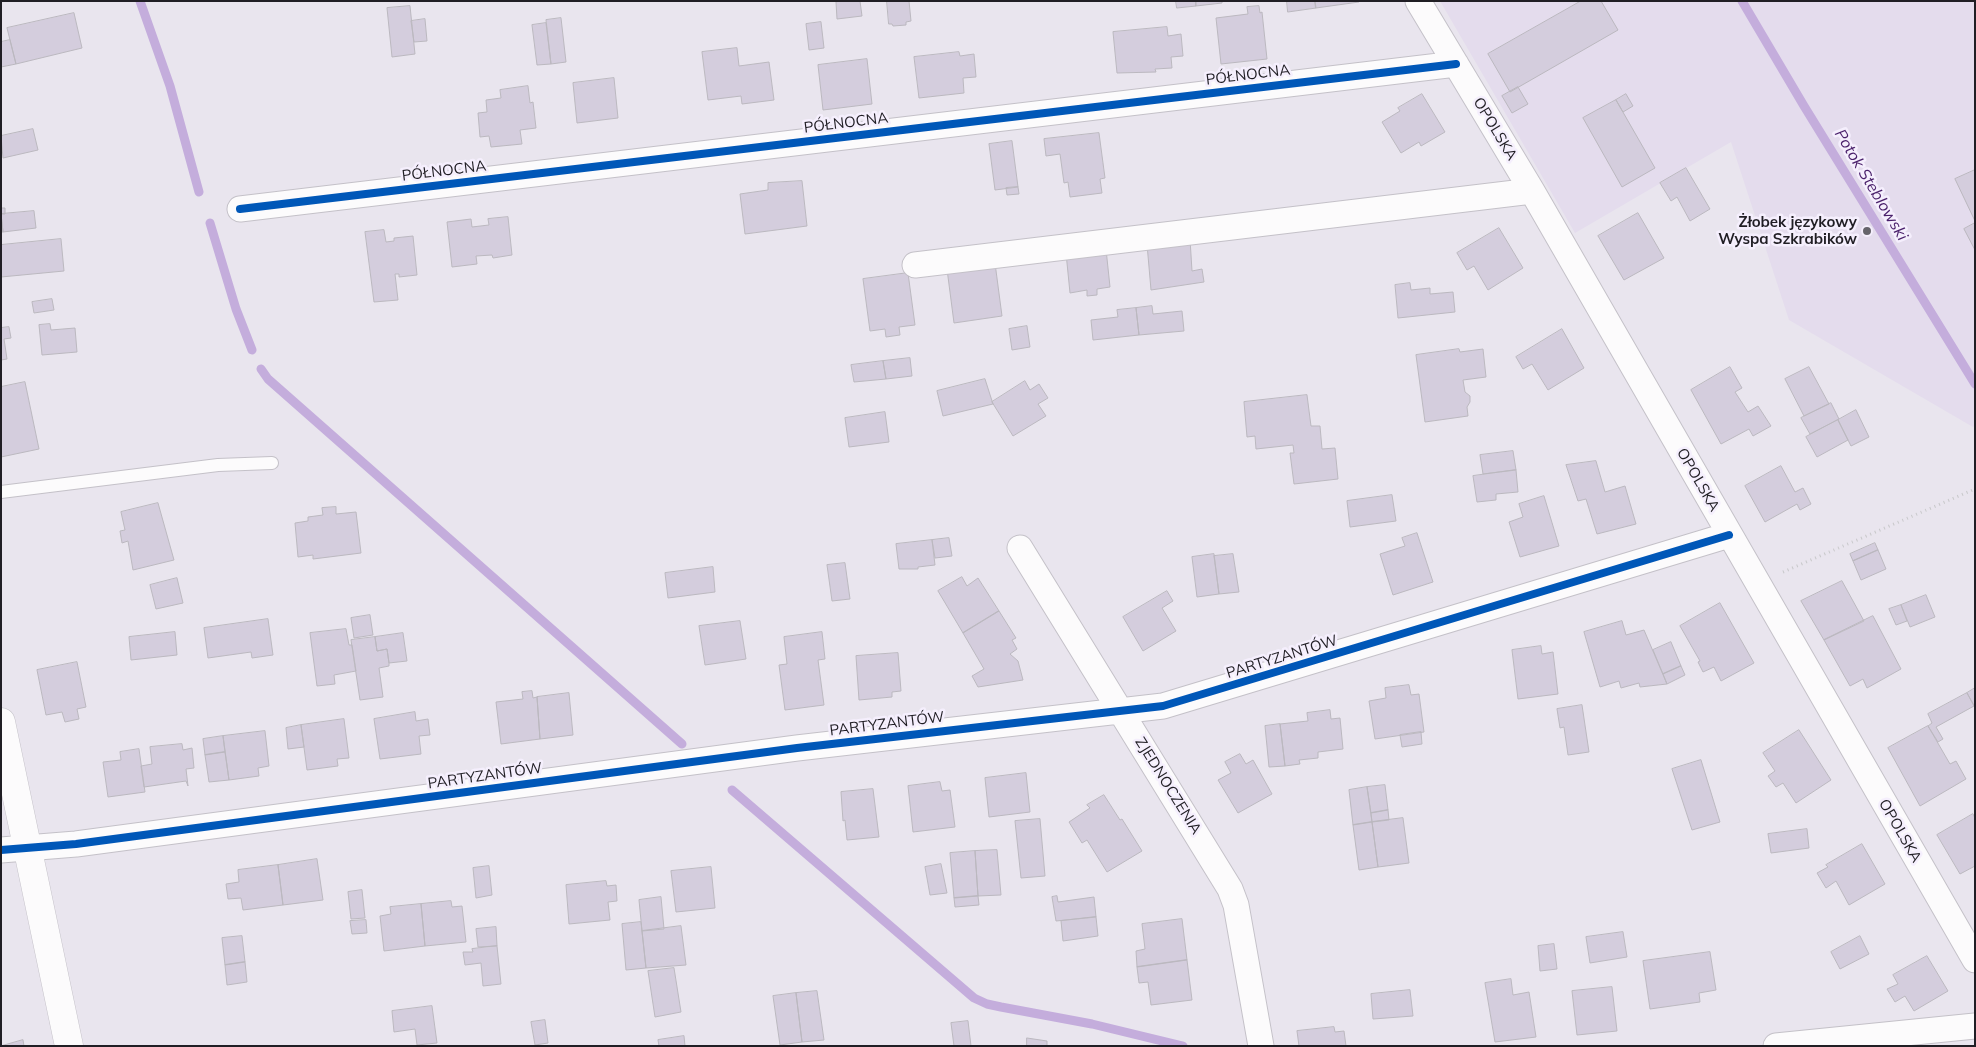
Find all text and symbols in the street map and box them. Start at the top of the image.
street label: PÓŁNOCNA [1205,61,1291,89]
street label: OPOLSKA [1469,94,1521,164]
street label: PÓŁNOCNA [803,109,889,137]
water label: Potok Steblowski [1830,126,1912,244]
street label: PÓŁNOCNA [401,157,487,185]
place label: Żłobek językowy Wyspa Szkrabików [1718,213,1857,248]
marker: Żłobek językowy Wyspa Szkrabików [1861,225,1873,237]
street label: OPOLSKA [1673,445,1723,515]
street label: PARTYZANTÓW [1224,632,1340,682]
street label: PARTYZANTÓW [829,708,945,740]
street label: ZJEDNOCZENIA [1131,734,1205,838]
street label: PARTYZANTÓW [427,759,543,793]
street label: OPOLSKA [1875,796,1925,866]

